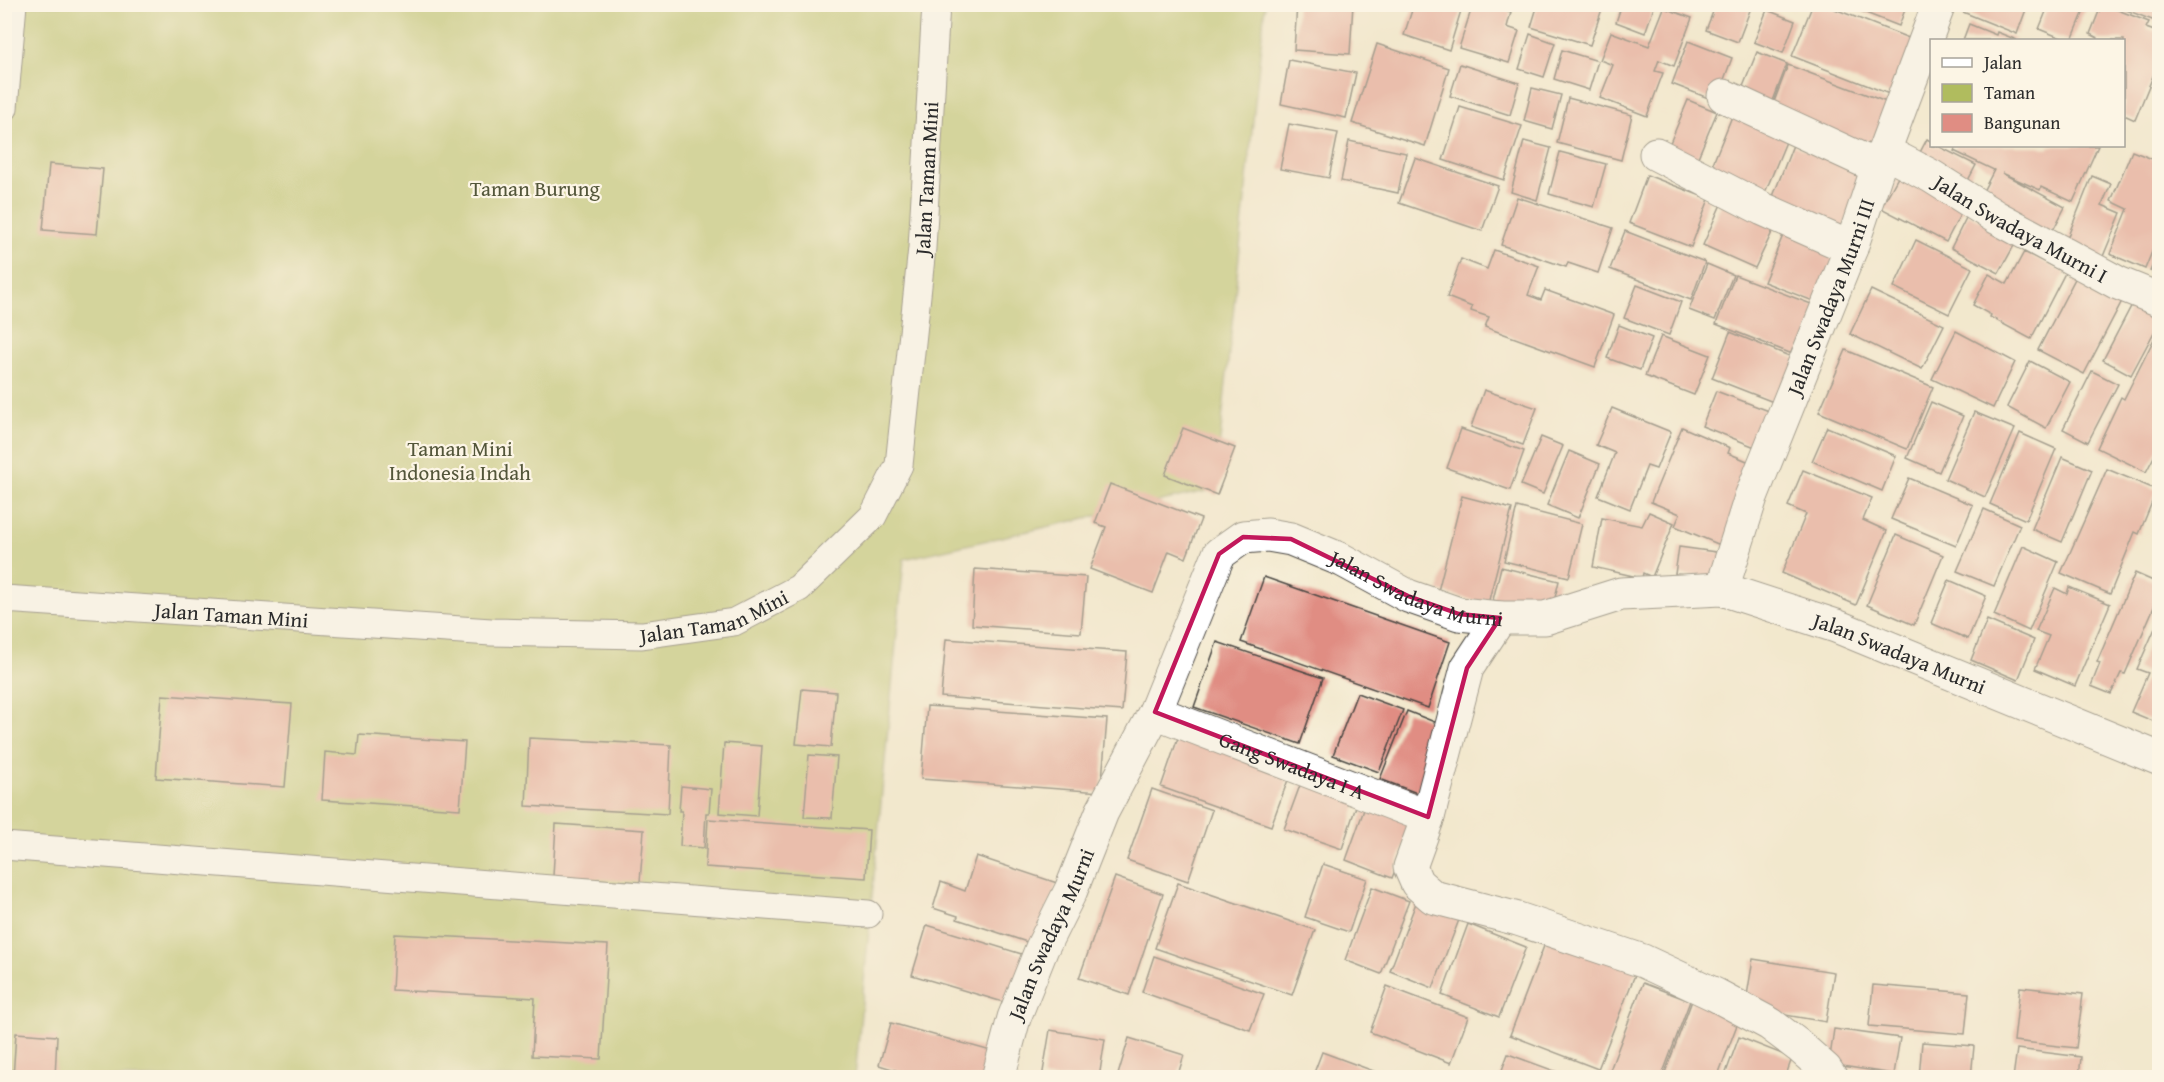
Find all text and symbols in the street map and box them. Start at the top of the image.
legend [1930,39,2125,147]
text: Jalan [1982,49,2022,76]
text: Taman [1984,79,2035,106]
street label: Jalan Taman Mini [906,100,946,260]
text: Bangunan [1984,109,2060,136]
street label: Jalan Swadaya Murni I [1926,165,2113,290]
park label: Taman Burung [470,173,600,204]
street label: Jalan Swadaya Murni III [1777,194,1882,402]
park label: Taman Mini Indonesia Indah [389,433,531,488]
street label: Jalan Swadaya Murni [1323,540,1504,634]
street label: Jalan Taman Mini [635,581,794,651]
street label: Jalan Taman Mini [151,594,309,635]
street label: Jalan Swadaya Murni [1806,603,1991,702]
street label: Gang Swadaya I A [1215,723,1370,807]
street label: Jalan Swadaya Murni [998,843,1102,1027]

